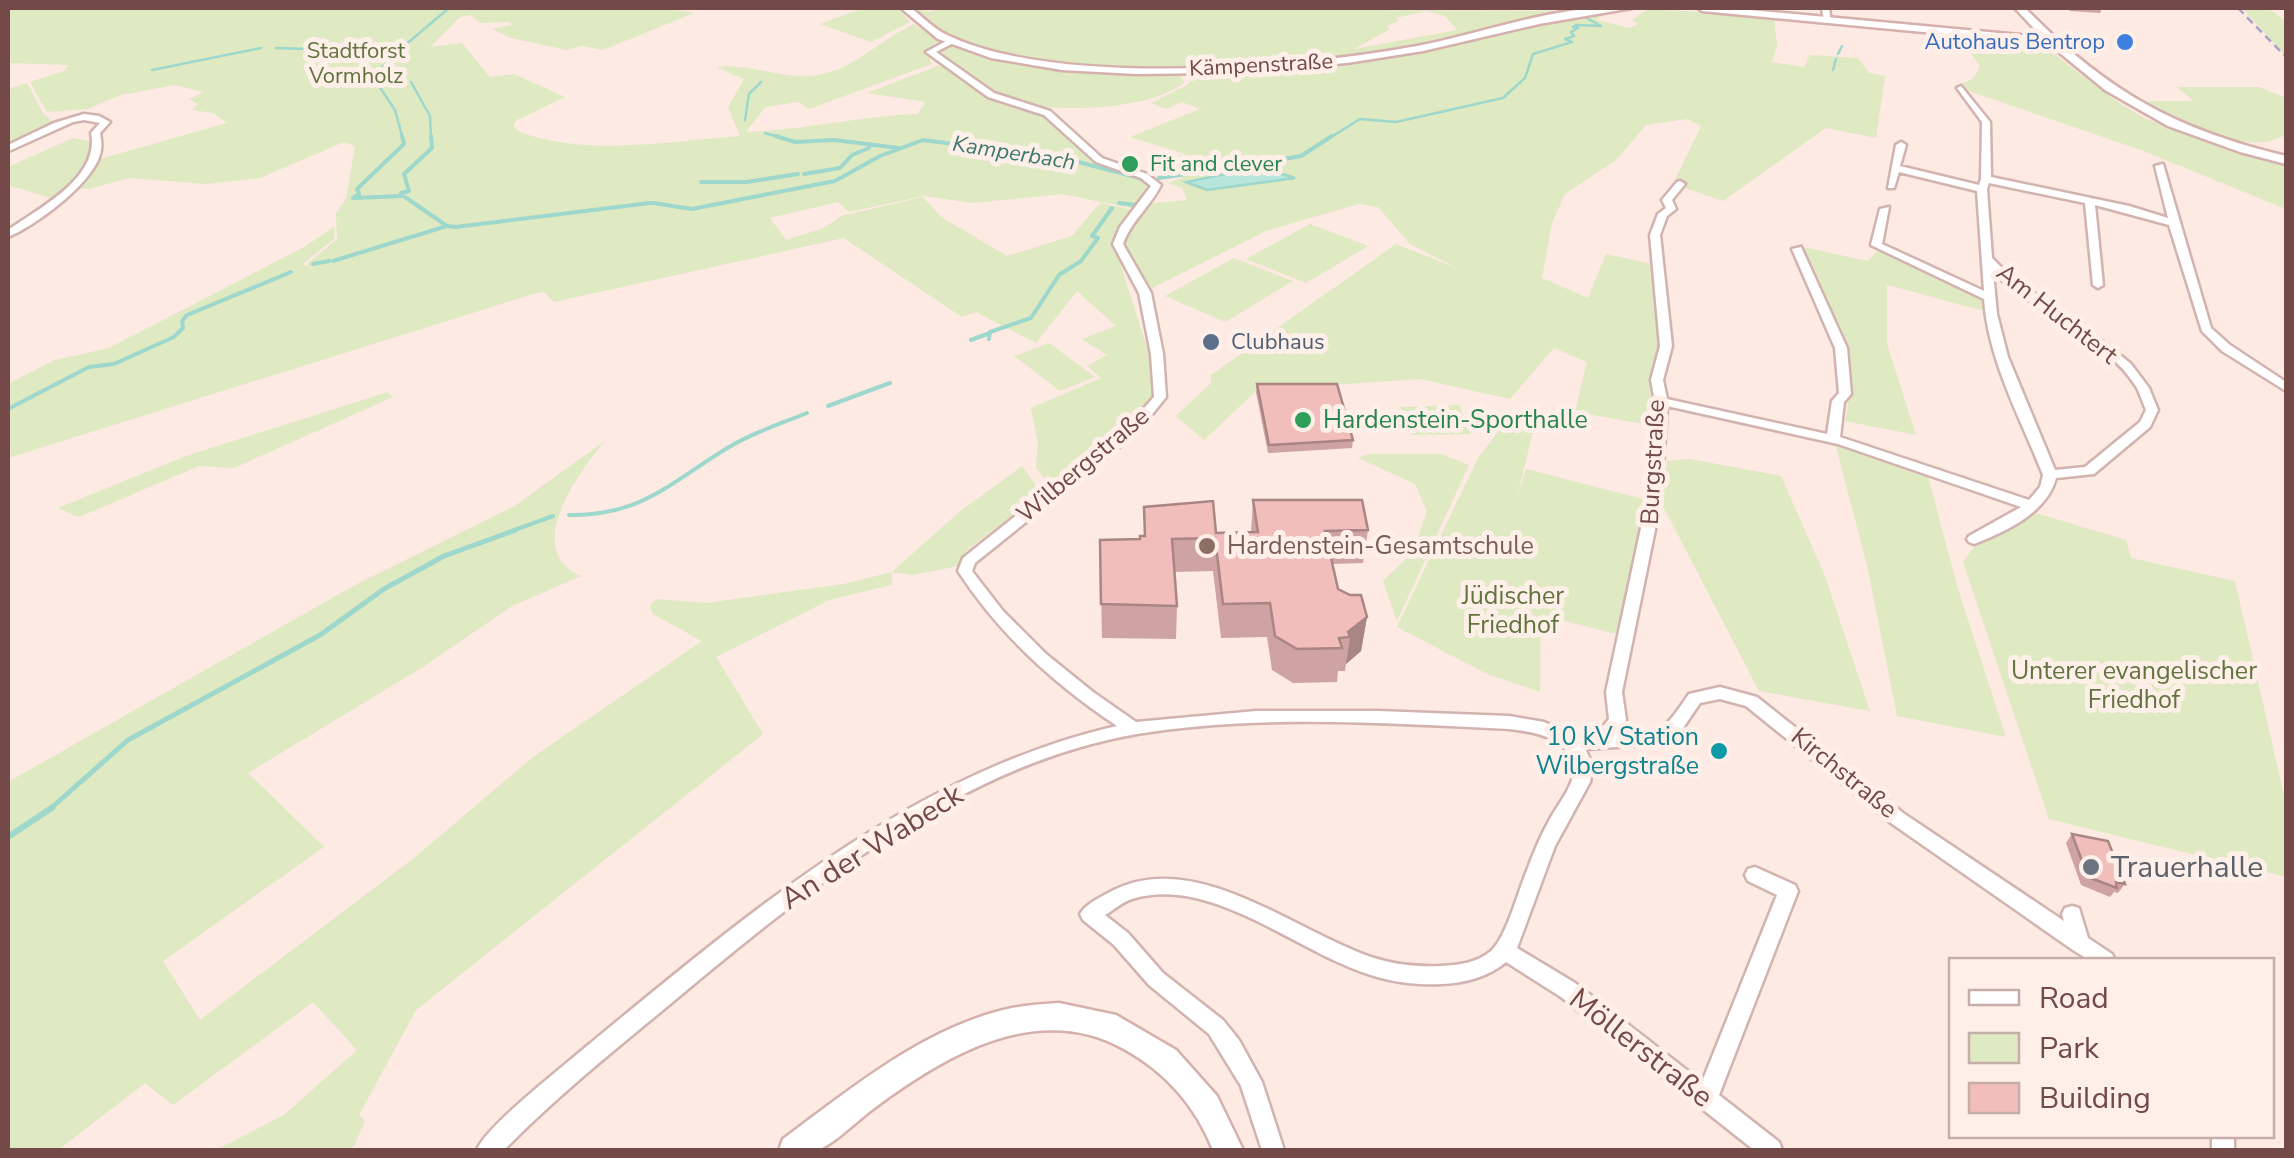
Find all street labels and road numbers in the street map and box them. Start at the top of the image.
street label: Kämpenstraße [1188,46,1334,84]
street label: Am Huchtert [1989,256,2125,372]
street label: Burgstraße [1633,398,1673,526]
street label: Wilbergstraße [1009,399,1157,531]
street label: Kirchstraße [1784,720,1904,826]
street label: An der Wabeck [773,774,972,920]
street label: Möllerstraße [1561,979,1721,1117]

